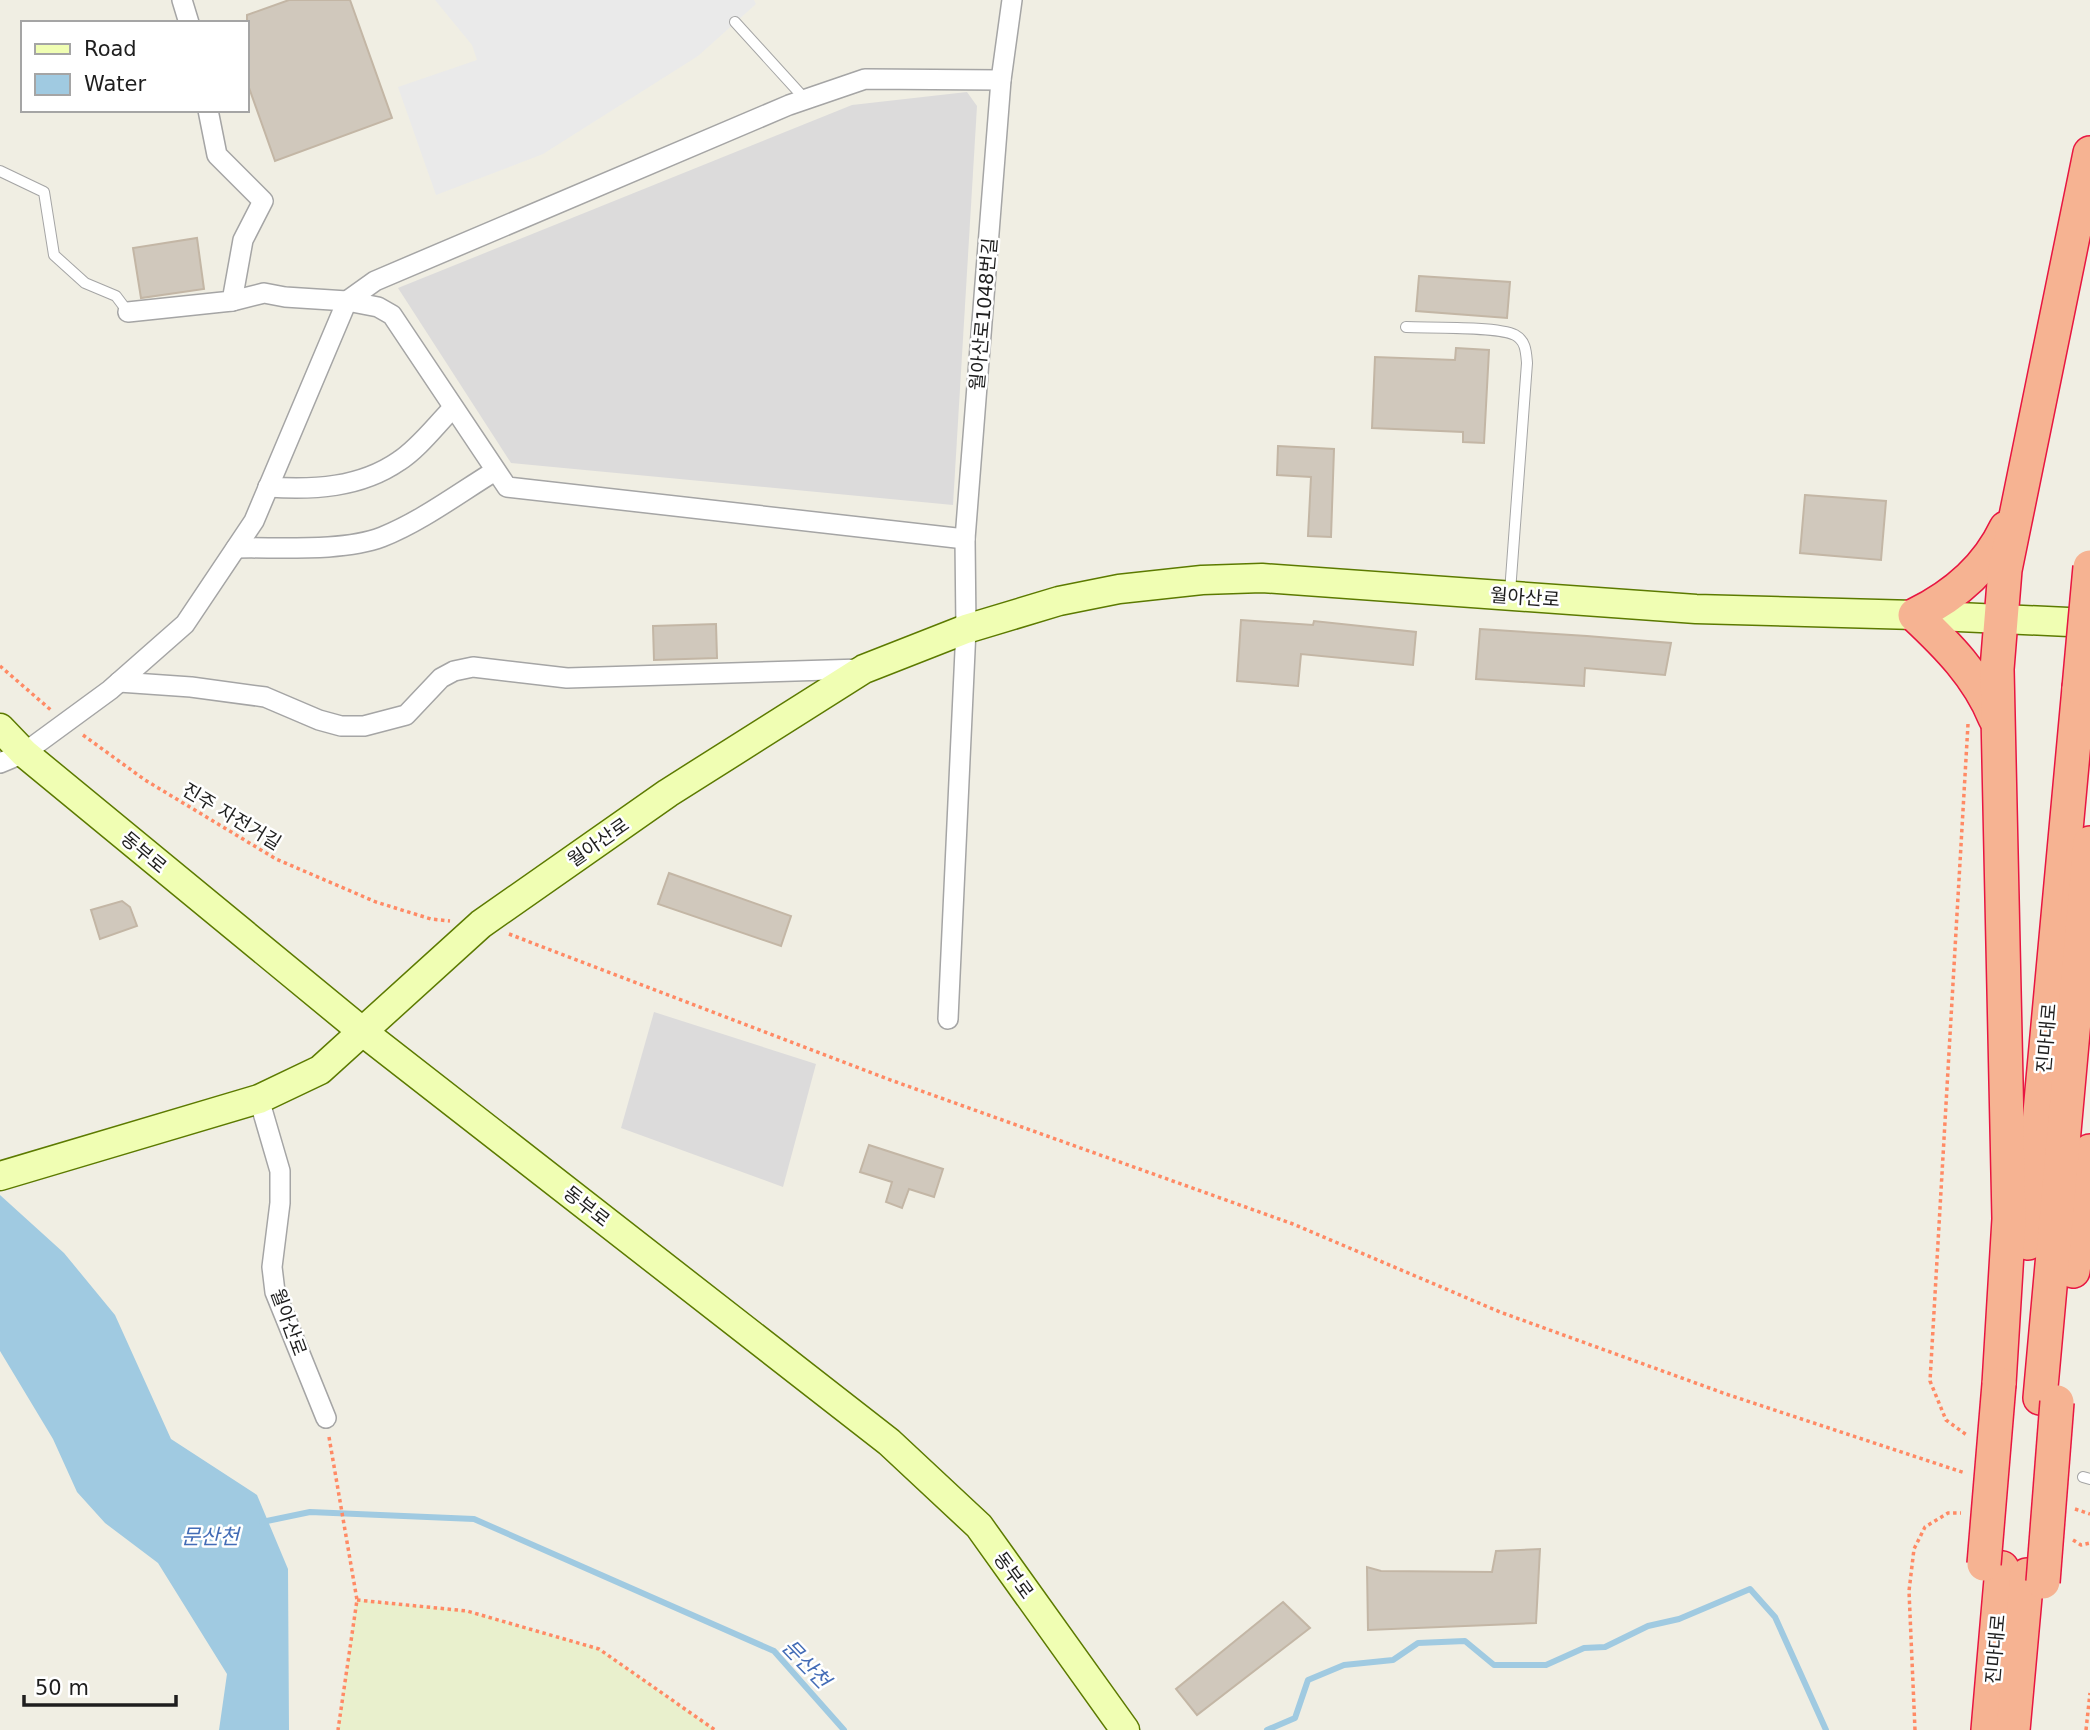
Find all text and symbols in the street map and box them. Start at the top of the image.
legend [21,21,248,112]
text: Road [84,37,137,61]
text: Water [84,72,146,96]
street label: 월아산로1048번길 [965,237,1001,391]
street label: 월아산로 [1489,584,1561,610]
street label: 진주 자전거길 [179,778,285,854]
street label: 월아산로 [563,813,633,871]
street label: 동부로 [117,827,171,877]
street label: 진마대로 [2032,1002,2060,1074]
street label: 동부로 [560,1181,614,1231]
street label: 월아산로 [267,1285,311,1359]
water label: 문산천 [181,1525,242,1549]
street label: 동부로 [990,1547,1038,1603]
street label: 진마대로 [1981,1613,2009,1685]
water label: 문산천 [777,1635,837,1695]
scale bar [24,1664,177,1708]
text: 50 m [35,1676,89,1700]

